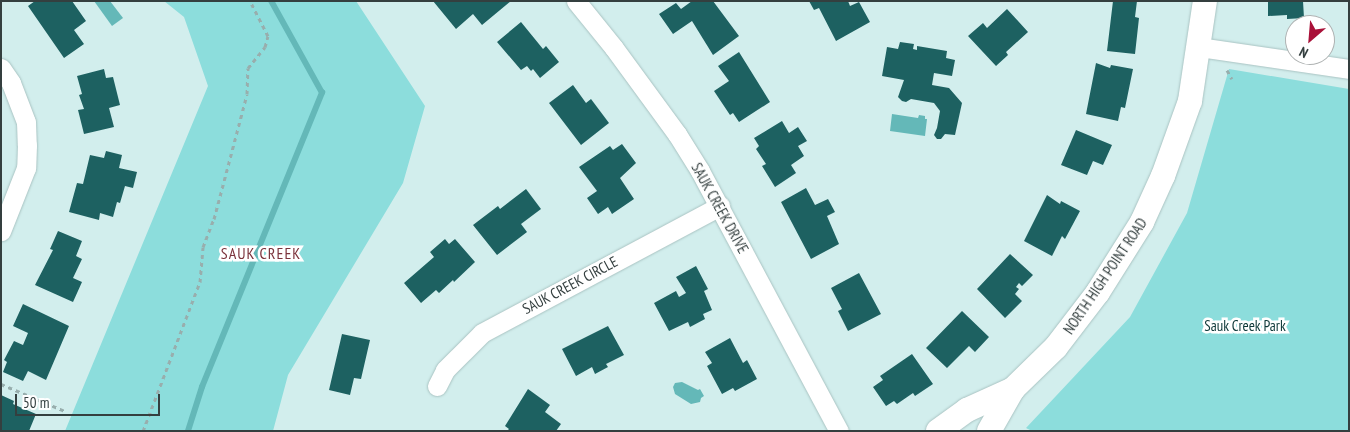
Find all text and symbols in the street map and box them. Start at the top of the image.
north arrow [1285,15,1335,65]
text: N [1296,43,1311,62]
street label: SAUK CREEK DRIVE [688,159,752,257]
street label: NORTH HIGH POINT ROAD [1059,214,1151,338]
district label: SAUK CREEK [219,243,303,263]
street label: SAUK CREEK CIRCLE [519,252,621,318]
park label: Sauk Creek Park [1204,317,1286,335]
scale bar [18,384,162,416]
text: 50 m [23,393,49,412]

